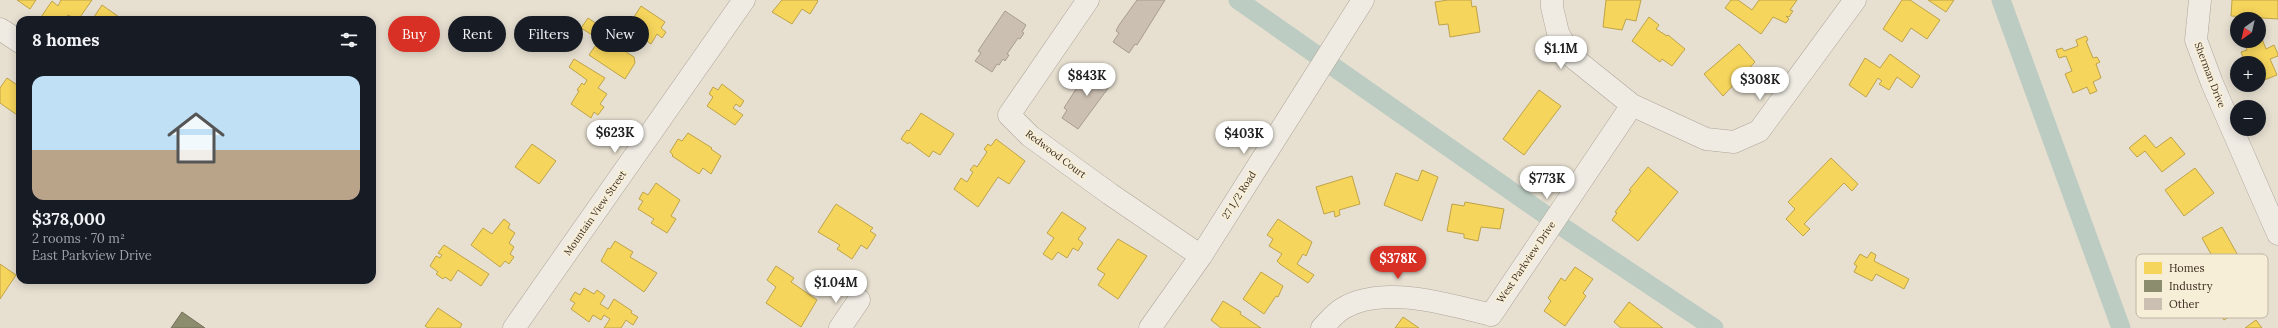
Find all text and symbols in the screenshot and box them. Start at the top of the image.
north arrow [2230,12,2266,48]
map controls [2230,12,2266,136]
chip: Buy [388,16,440,52]
chip: Rent [448,16,506,52]
chip: Filters [514,16,583,52]
chip: New [591,16,649,52]
text: 8 homes [32,29,99,51]
icon: filters [338,29,360,51]
pin: $1.1M [1533,36,1589,70]
text: $1.1M [1544,40,1578,57]
street label: Sherman Drive [2192,40,2229,110]
button: + [2230,56,2266,92]
pin: $843K [1059,63,1115,97]
text: $843K [1068,67,1106,84]
pin: $308K [1732,67,1788,101]
text: $308K [1740,71,1780,88]
button: − [2230,100,2266,136]
icon: home [160,102,232,174]
pin: $623K [587,120,643,154]
pin: $403K [1216,121,1272,155]
text: $623K [596,124,634,141]
text: $403K [1224,125,1264,142]
street label: Redwood Court [1023,127,1089,181]
pin: $773K [1519,166,1575,200]
street label: Mountain View Street [561,168,629,258]
street label: 27 1/2 Road [1219,169,1259,221]
text: $773K [1529,170,1565,187]
text: $378,000 [32,208,106,230]
street label: West Parkview Drive [1494,218,1559,305]
text: 2 rooms · 70 m² [32,230,125,247]
pin: $378K [1370,246,1426,280]
text: East Parkview Drive [32,247,152,264]
text: $378K [1379,250,1417,267]
legend [2136,254,2268,318]
text: Homes [2169,261,2205,275]
pin: $1.04M [803,270,869,304]
text: $1.04M [814,274,858,291]
text: Industry [2169,279,2213,293]
text: Other [2169,297,2200,311]

